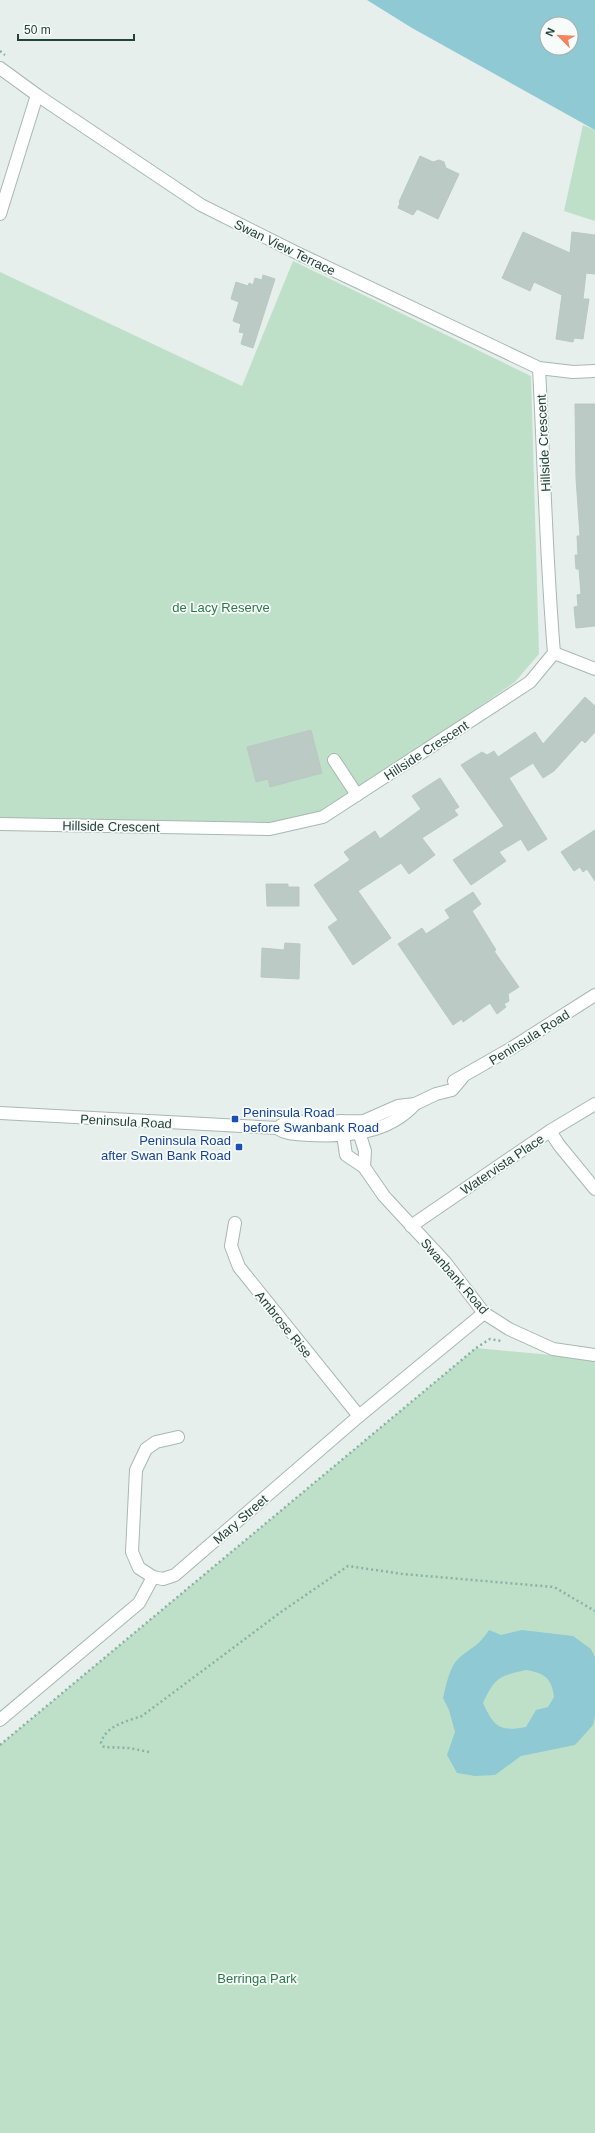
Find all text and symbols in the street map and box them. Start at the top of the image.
scale bar [18,16,134,42]
north arrow [539,16,579,56]
text: 50 m [24,23,51,37]
text: N [543,26,557,38]
street label: Swan View Terrace [232,216,338,278]
street label: Hillside Crescent [533,394,554,492]
park label: de Lacy Reserve [172,600,270,615]
street label: Hillside Crescent [381,717,472,783]
street label: Hillside Crescent [62,818,160,835]
street label: Peninsula Road [486,1007,572,1068]
place label: Peninsula Road before Swanbank Road [243,1105,379,1135]
street label: Peninsula Road [80,1112,172,1131]
marker: Peninsula Road before Swanbank Road [230,1114,240,1124]
street label: Watervista Place [458,1131,547,1198]
place label: Peninsula Road after Swan Bank Road [101,1133,231,1163]
marker: Peninsula Road after Swan Bank Road [234,1142,244,1152]
street label: Swanbank Road [418,1235,492,1317]
street label: Ambrose Rise [252,1288,315,1361]
street label: Mary Street [210,1491,271,1547]
park label: Berringa Park [217,1971,297,1986]

